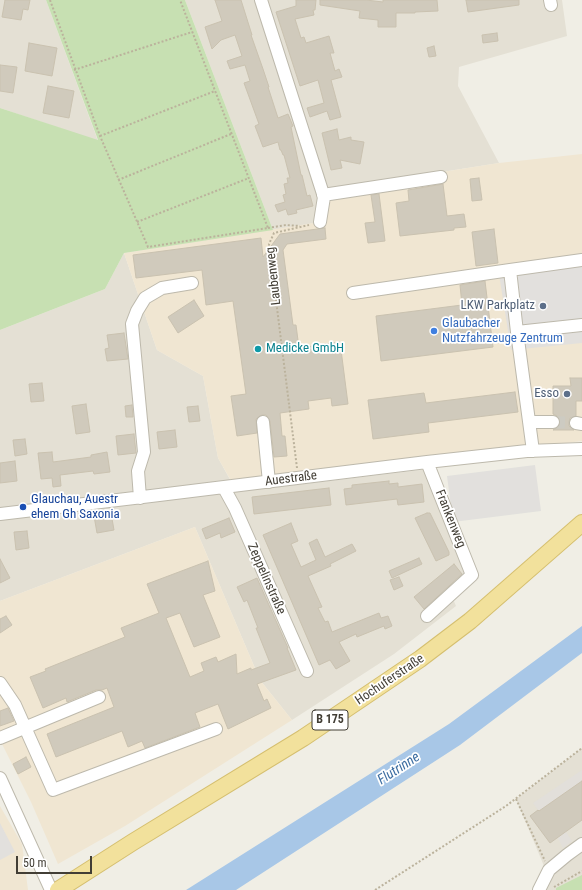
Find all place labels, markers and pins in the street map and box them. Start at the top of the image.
place label: LKW Parkplatz [460,298,535,314]
marker: LKW Parkplatz [538,301,548,311]
place label: Glaubacher Nutzfahrzeuge Zentrum [442,316,563,347]
marker: Glaubacher Nutzfahrzeuge Zentrum [429,326,439,336]
place label: Medicke GmbH [266,341,344,357]
marker: Medicke GmbH [253,344,263,354]
place label: Esso [534,386,559,402]
marker: Esso [562,389,572,399]
place label: Glauchau, Auestr ehem Gh Saxonia [31,492,120,523]
marker: Glauchau, Auestr ehem Gh Saxonia [18,502,28,512]

